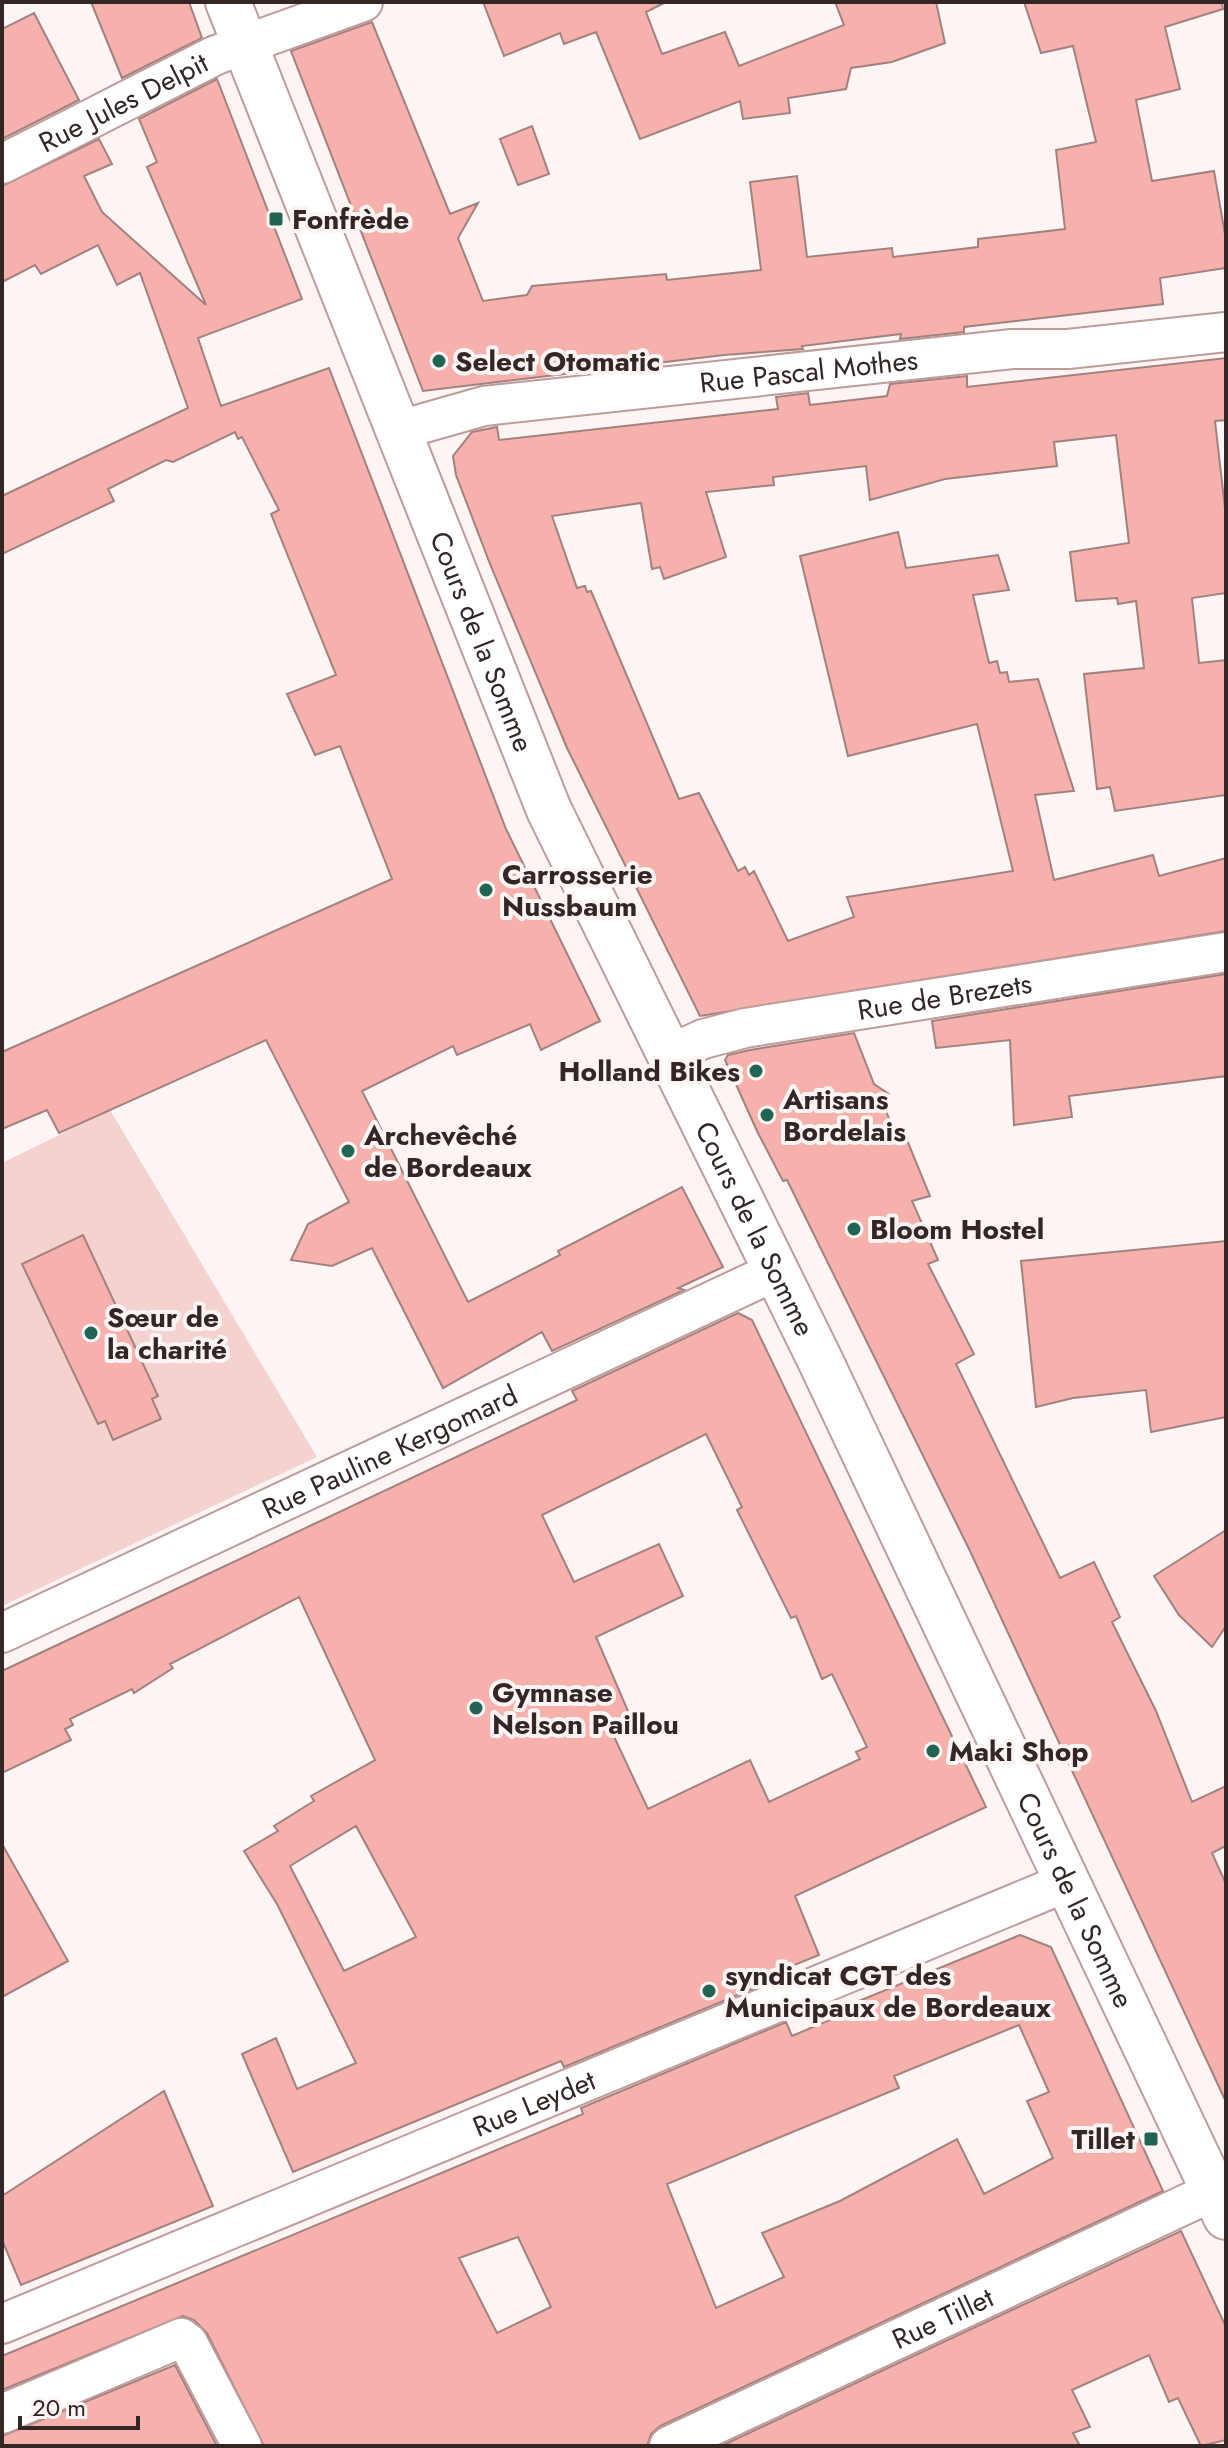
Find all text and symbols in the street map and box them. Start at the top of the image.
street label: Rue Jules Delpit [32,42,215,163]
place label: Fonfrède [292,199,409,240]
marker: Fonfrède [267,210,285,228]
street label: Rue Pascal Mothes [697,339,920,404]
place label: Select Otomatic [455,341,660,382]
marker: Select Otomatic [430,352,448,370]
street label: Cours de la Somme [419,525,544,758]
place label: Carrosserie Nussbaum [502,854,653,927]
marker: Carrosserie Nussbaum [477,881,495,899]
street label: Rue de Brezets [855,963,1035,1031]
place label: Holland Bikes [559,1051,740,1092]
marker: Holland Bikes [747,1062,765,1080]
place label: Artisans Bordelais [782,1079,906,1152]
marker: Artisans Bordelais [758,1106,776,1124]
place label: Archevêché de Bordeaux [363,1115,532,1188]
street label: Cours de la Somme [685,1115,825,1343]
marker: Archevêché de Bordeaux [339,1142,357,1160]
place label: Bloom Hostel [870,1209,1044,1250]
marker: Bloom Hostel [845,1220,863,1238]
place label: Sœur de la charité [107,1297,227,1370]
marker: Sœur de la charité [82,1324,100,1342]
street label: Rue Pauline Kergomard [255,1375,524,1530]
place label: Gymnase Nelson Paillou [492,1672,679,1745]
marker: Gymnase Nelson Paillou [467,1699,485,1717]
place label: Maki Shop [949,1731,1089,1772]
marker: Maki Shop [924,1742,942,1760]
street label: Cours de la Somme [1007,1785,1144,2015]
place label: syndicat CGT des Municipaux de Bordeaux [725,1955,1051,2028]
marker: syndicat CGT des Municipaux de Bordeaux [700,1982,718,2000]
street label: Rue Leydet [467,2060,602,2147]
place label: Tillet [1071,2119,1135,2160]
marker: Tillet [1142,2130,1160,2148]
street label: Rue Tillet [885,2277,1000,2360]
scale bar [20,2380,138,2430]
text: 20 m [32,2390,86,2425]

